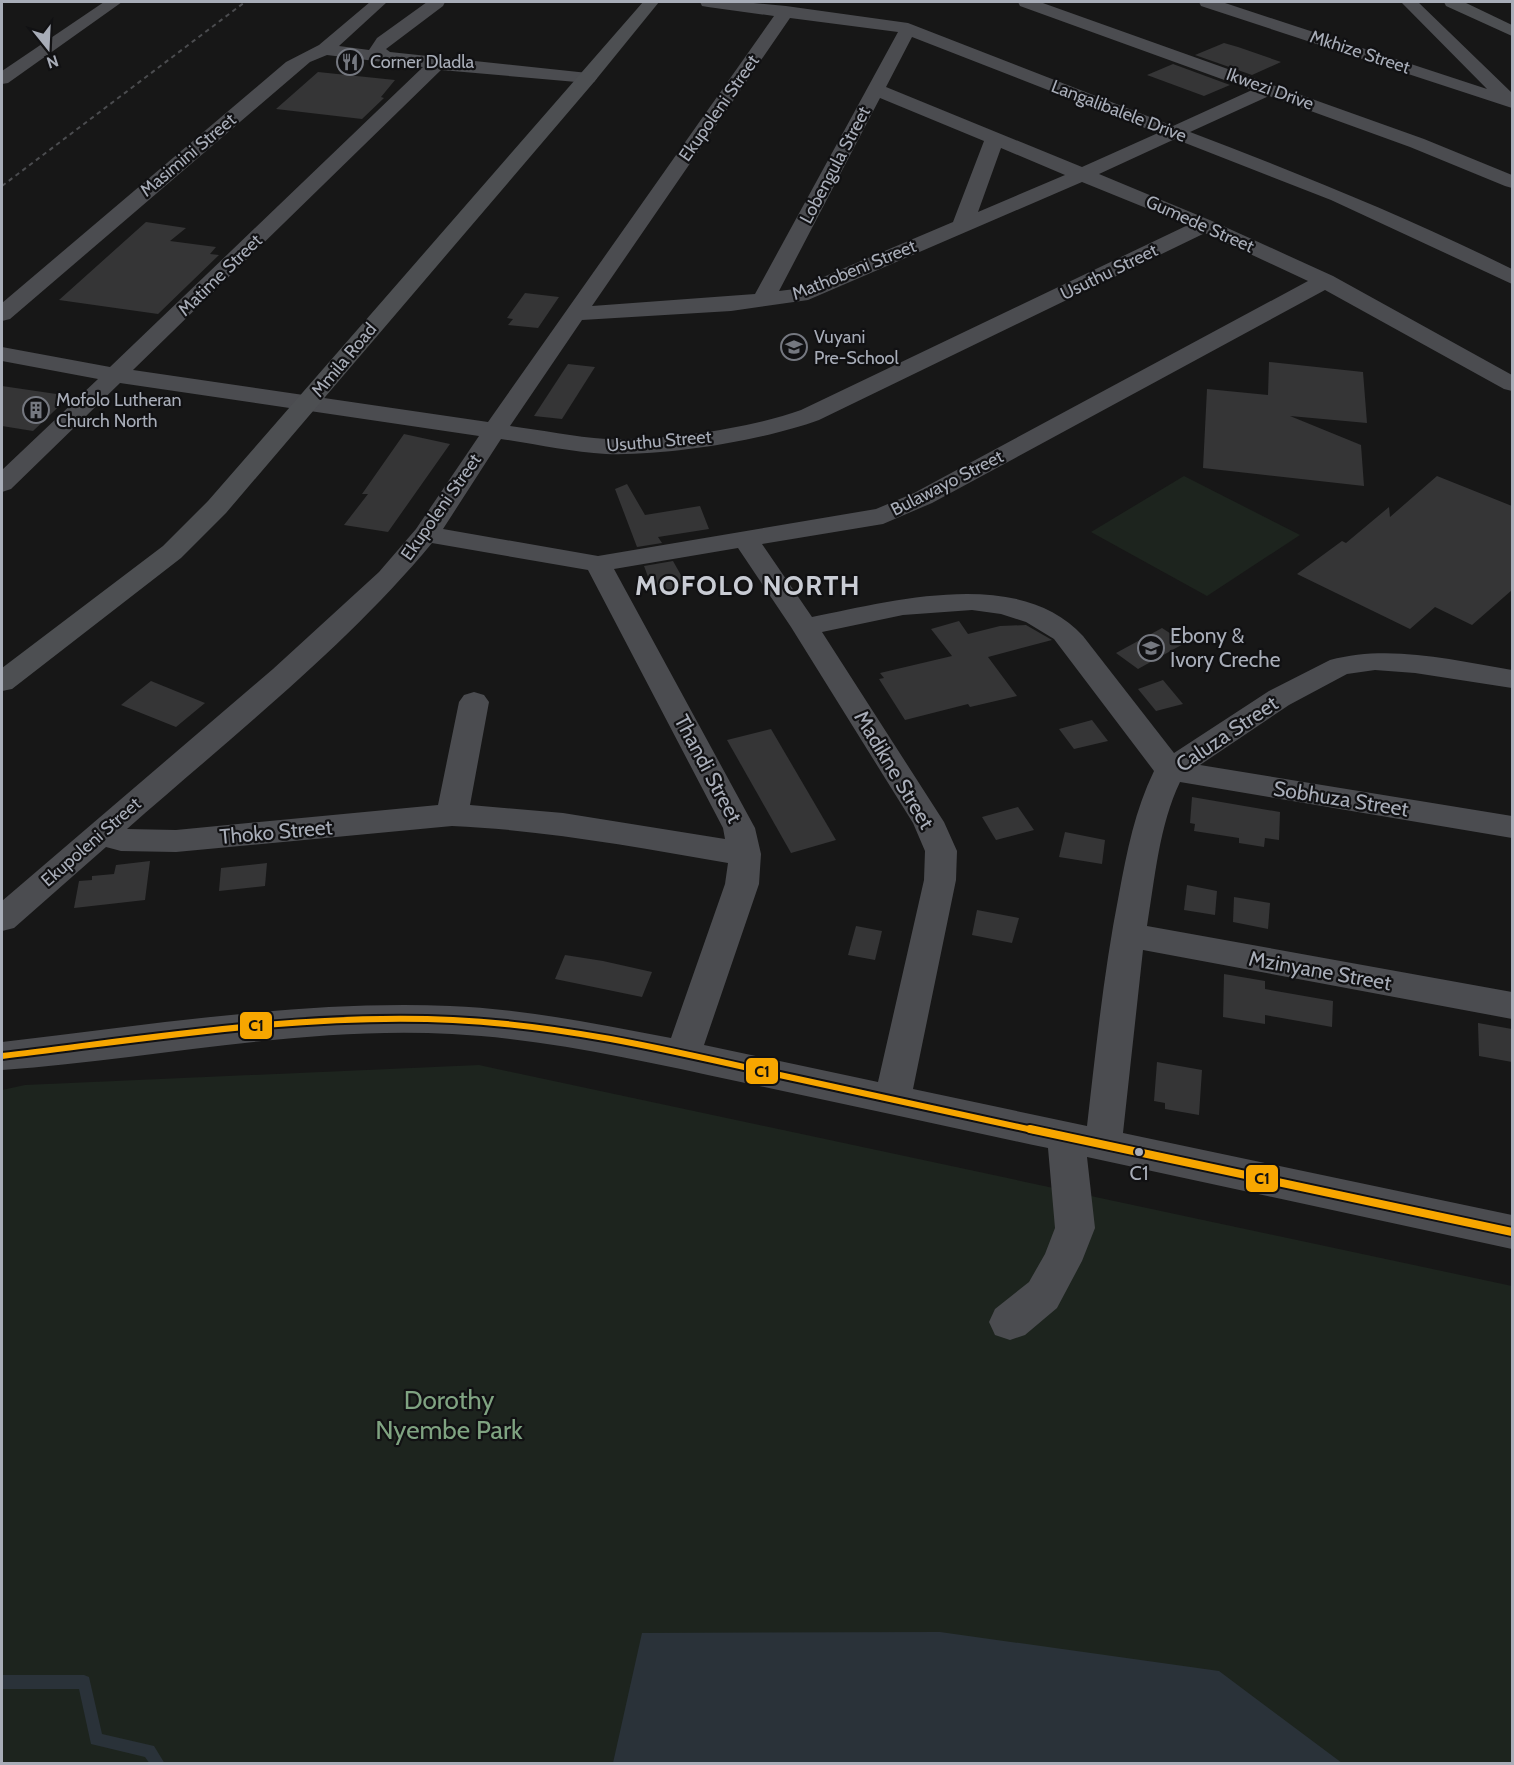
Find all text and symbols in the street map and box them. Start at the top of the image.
north arrow [18,18,78,78]
street label: Mkhize Street [1307,25,1413,79]
restaurant icon: Corner Dladla [335,47,365,77]
text: N [44,51,61,73]
place label: Corner Dladla [370,51,475,73]
street label: Ekupoleni Street [674,51,764,165]
street label: Ikwezi Drive [1223,63,1317,115]
street label: Langalibalele Drive [1048,75,1190,147]
street label: Lobengula Street [795,103,875,227]
street label: Masimini Street [136,109,240,201]
street label: Gumede Street [1143,190,1257,258]
street label: Matime Street [173,230,267,320]
street label: Mathobeni Street [789,235,919,305]
street label: Usuthu Street [1057,239,1161,305]
street label: Mmila Road [307,318,381,402]
place label: Vuyani Pre-School [814,326,899,369]
school or university icon: Vuyani Pre-School [779,332,809,362]
place label: Mofolo Lutheran Church North [56,389,182,432]
building icon: Mofolo Lutheran Church North [21,395,51,425]
street label: Usuthu Street [606,425,712,457]
street label: Bulawayo Street [887,445,1007,521]
street label: Ekupoleni Street [396,450,486,564]
district label: MOFOLO NORTH [635,569,861,602]
place label: Ebony & Ivory Creche [1170,623,1281,672]
school or university icon: Ebony & Ivory Creche [1136,633,1166,663]
street label: Caluza Street [1171,690,1282,777]
street label: Madikne Street [849,706,940,833]
street label: Thandi Street [669,710,747,827]
street label: Sobhuza Street [1272,775,1410,822]
street label: Ekupoleni Street [37,793,145,891]
street label: Thoko Street [218,814,333,849]
street label: Mzinyane Street [1247,946,1393,995]
line badge: C1 [239,1011,273,1040]
text: C1 [248,1016,264,1035]
line badge: C1 [745,1057,779,1085]
text: C1 [754,1062,770,1081]
marker: C1 [1133,1146,1145,1158]
place label: C1 [1130,1161,1148,1185]
line badge: C1 [1245,1164,1279,1193]
text: C1 [1254,1169,1270,1188]
park label: Dorothy Nyembe Park [375,1384,523,1446]

